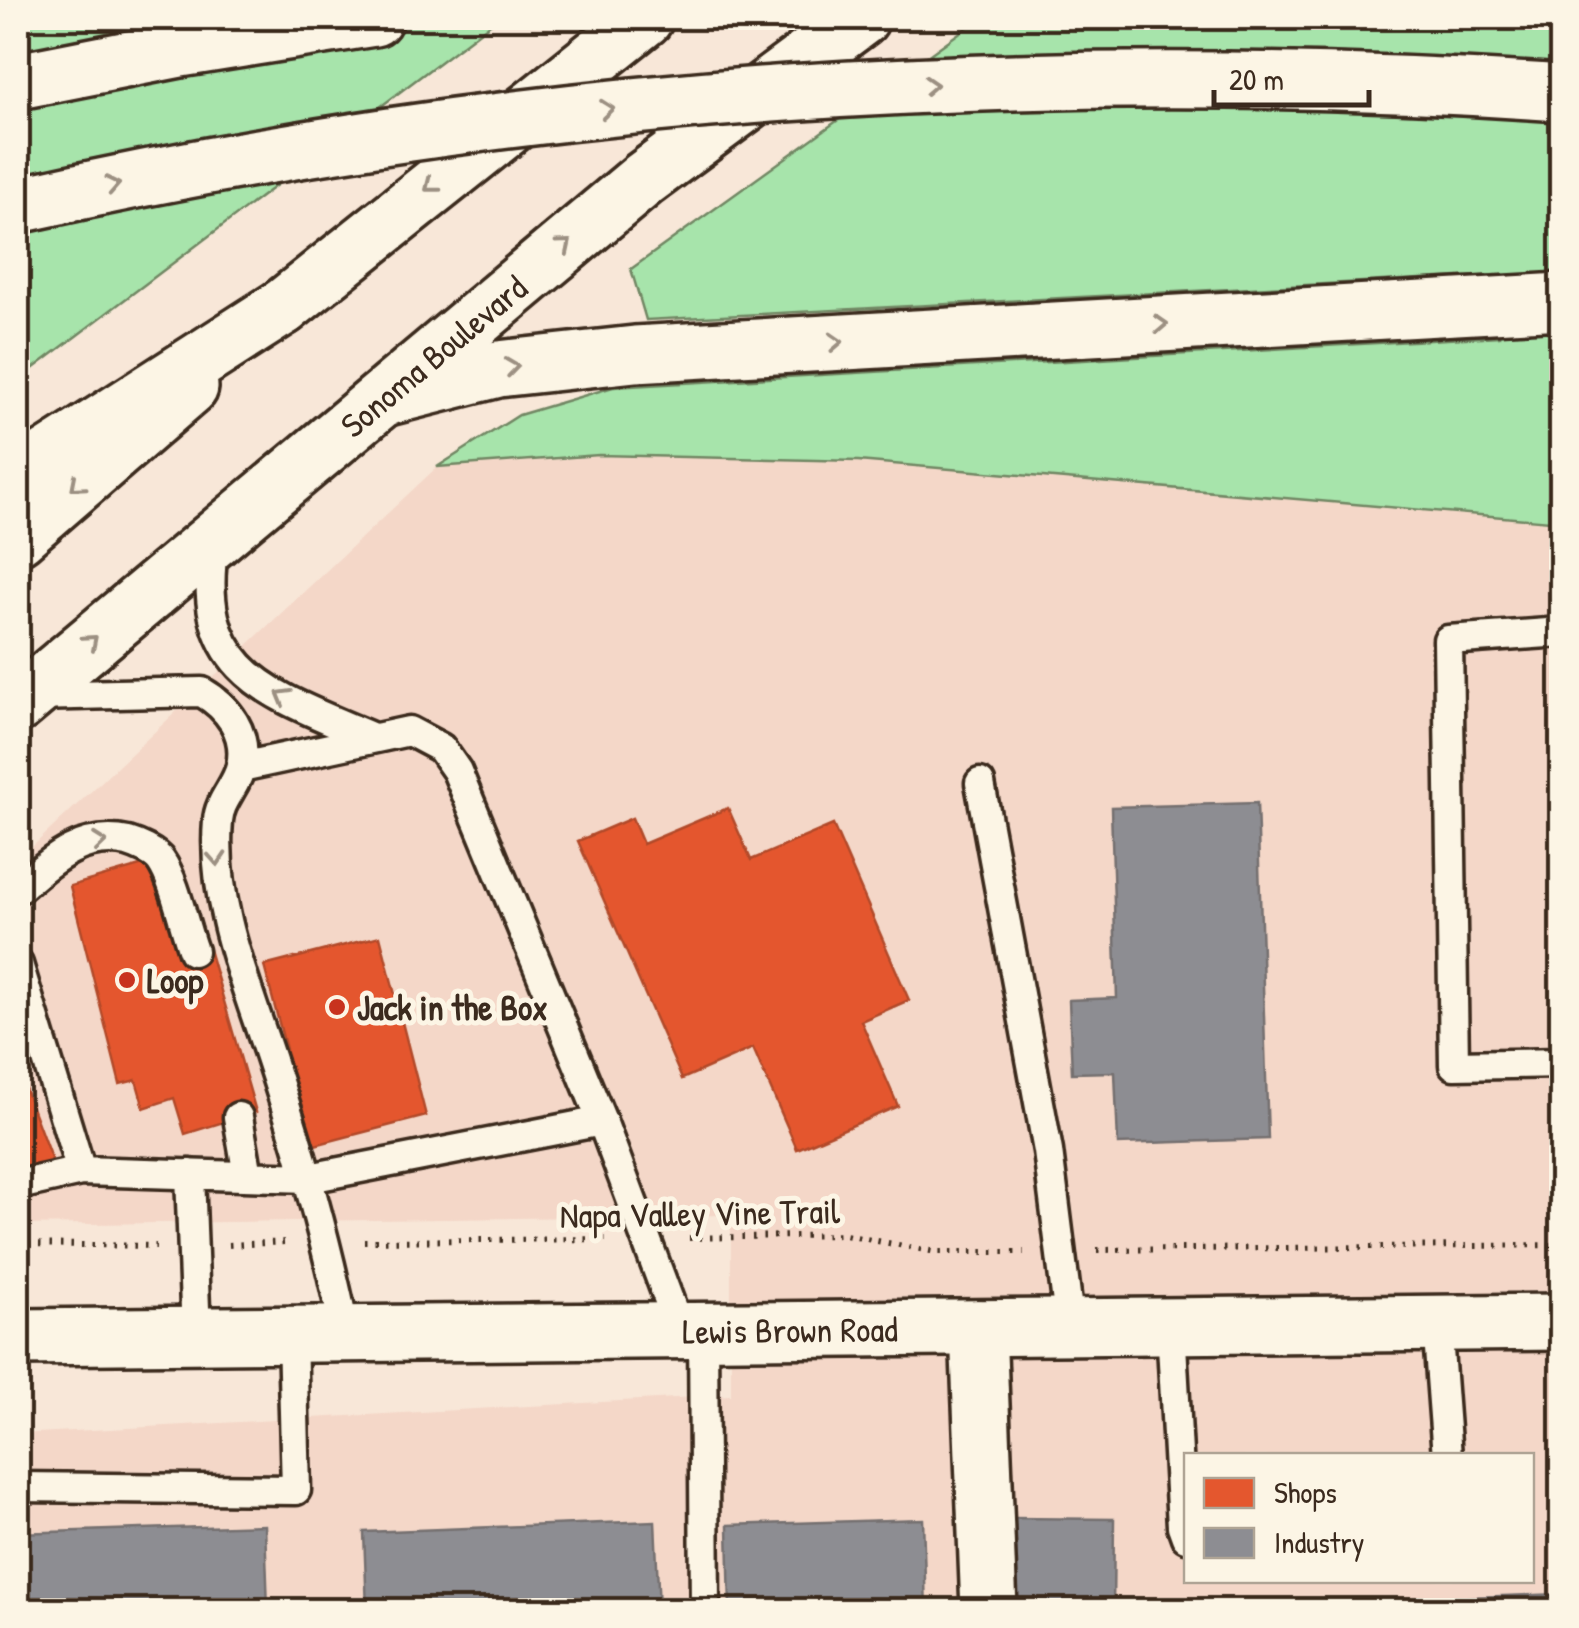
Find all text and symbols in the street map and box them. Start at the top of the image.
scale bar [1214,45,1369,107]
text: 20 m [1229,59,1284,99]
one-way arrow [924,75,940,96]
one-way arrow [599,99,615,120]
one-way arrow [424,174,442,192]
one-way arrow [104,175,121,196]
one-way arrow [554,238,572,256]
street label: Sonoma Boulevard [330,264,536,448]
one-way arrow [1153,314,1169,335]
one-way arrow [829,332,845,353]
one-way arrow [504,357,521,378]
one-way arrow [70,473,89,491]
one-way arrow [80,634,98,652]
one-way arrow [276,688,294,708]
one-way arrow [92,832,108,853]
one-way arrow [206,851,228,867]
place label: Loop [147,957,204,1005]
marker: Loop [116,969,138,991]
place label: Jack in the Box [357,984,548,1031]
marker: Jack in the Box [326,996,348,1018]
street label: Napa Valley Vine Trail [559,1187,841,1239]
street label: Lewis Brown Road [682,1305,898,1354]
legend [1184,1453,1534,1583]
text: Shops [1274,1472,1337,1512]
text: Industry [1274,1522,1364,1562]

